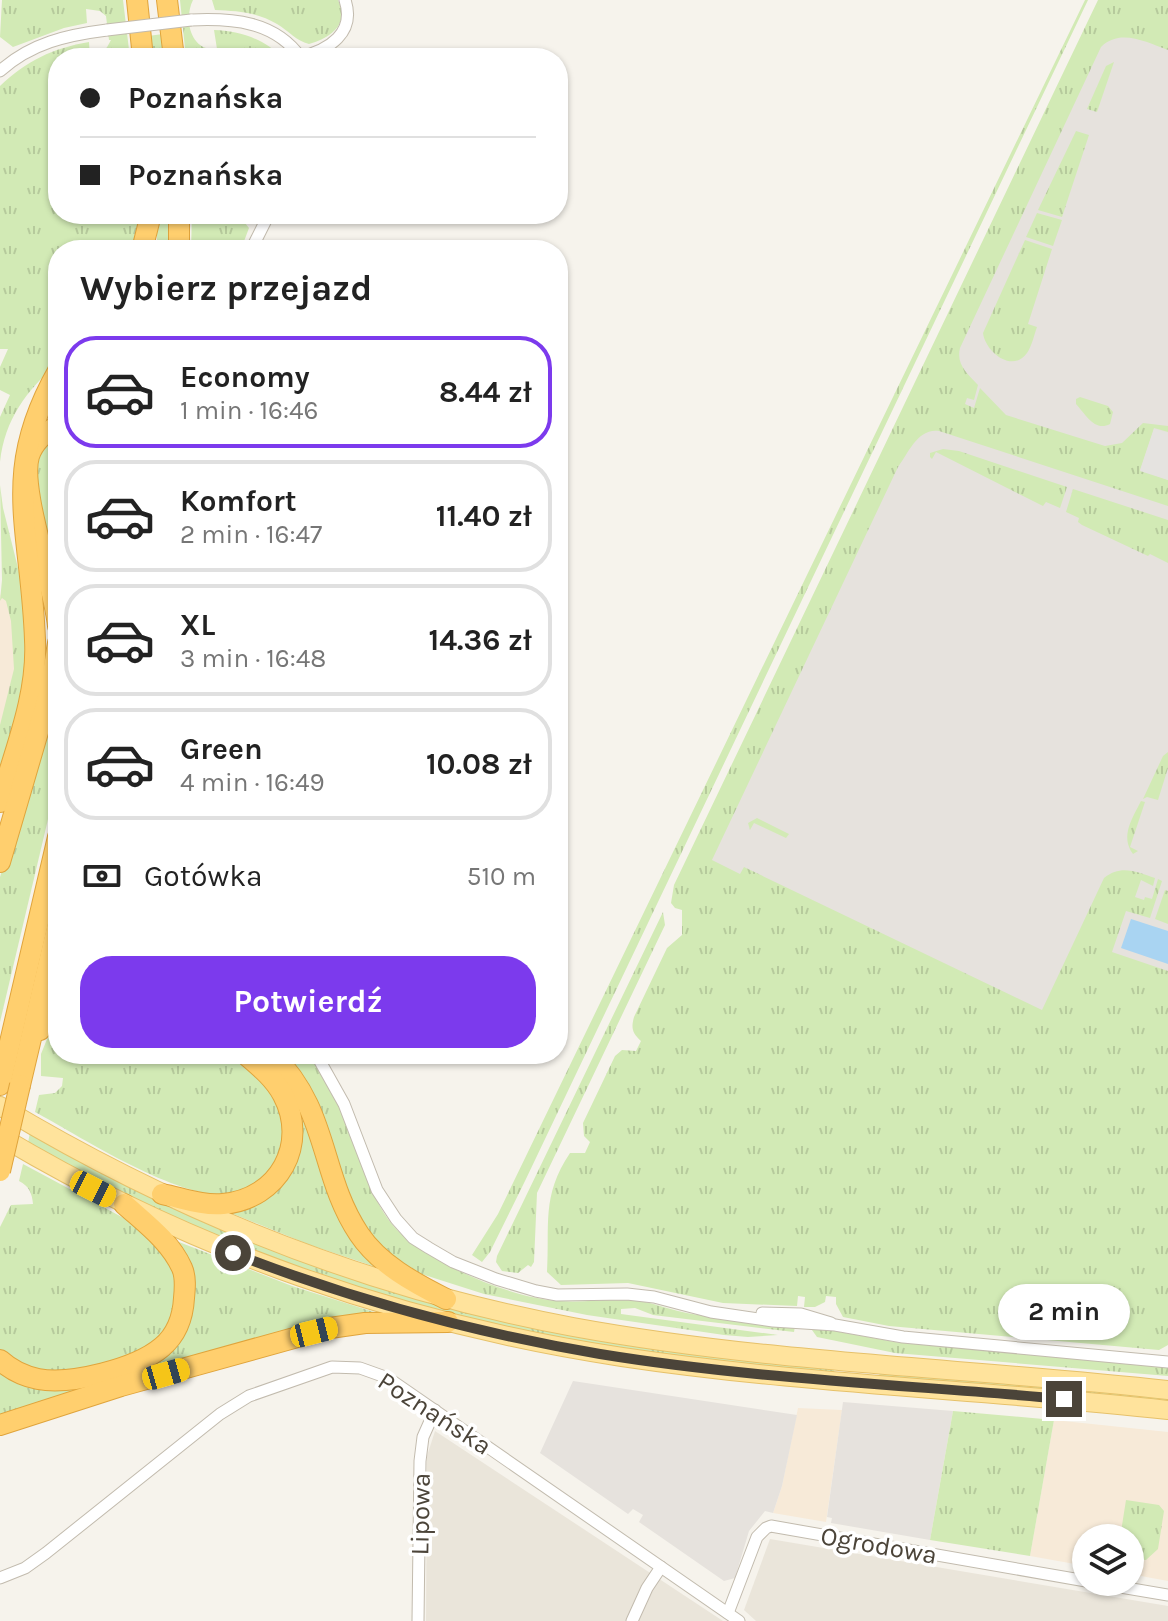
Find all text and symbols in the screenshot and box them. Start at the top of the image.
text: Poznańska [128,80,283,116]
text: Poznańska [128,157,283,193]
text: Wybierz przejazd [80,267,372,309]
icon: car [84,356,156,428]
text: Economy [180,359,310,395]
text: 8.44 zł [439,374,532,410]
text: 1 min · 16:46 [180,395,318,426]
icon: car [84,480,156,552]
text: Komfort [180,483,297,519]
text: 11.40 zł [436,498,532,534]
text: 2 min · 16:47 [180,519,322,550]
icon: car [84,604,156,676]
text: XL [180,607,215,643]
text: 14.36 zł [429,622,532,658]
text: 3 min · 16:48 [180,643,326,674]
icon: car [84,728,156,800]
text: Green [180,731,263,767]
text: 10.08 zł [426,746,532,782]
text: 4 min · 16:49 [180,767,325,798]
icon: cash [80,854,124,898]
text: Gotówka [144,858,263,894]
text: 510 m [467,861,536,892]
button: Potwierdź [80,956,536,1048]
car [66,1167,120,1211]
route start [215,1235,251,1271]
callout: 2 min [998,1283,1130,1339]
text: 2 min [1028,1296,1100,1327]
car [288,1315,340,1349]
car [140,1356,192,1392]
street label: Poznańska [372,1365,497,1462]
route end [1046,1381,1082,1417]
street label: Lipowa [404,1473,437,1556]
street label: Ogrodowa [818,1520,940,1571]
map controls [1072,1524,1144,1596]
button: layers [1072,1524,1144,1596]

